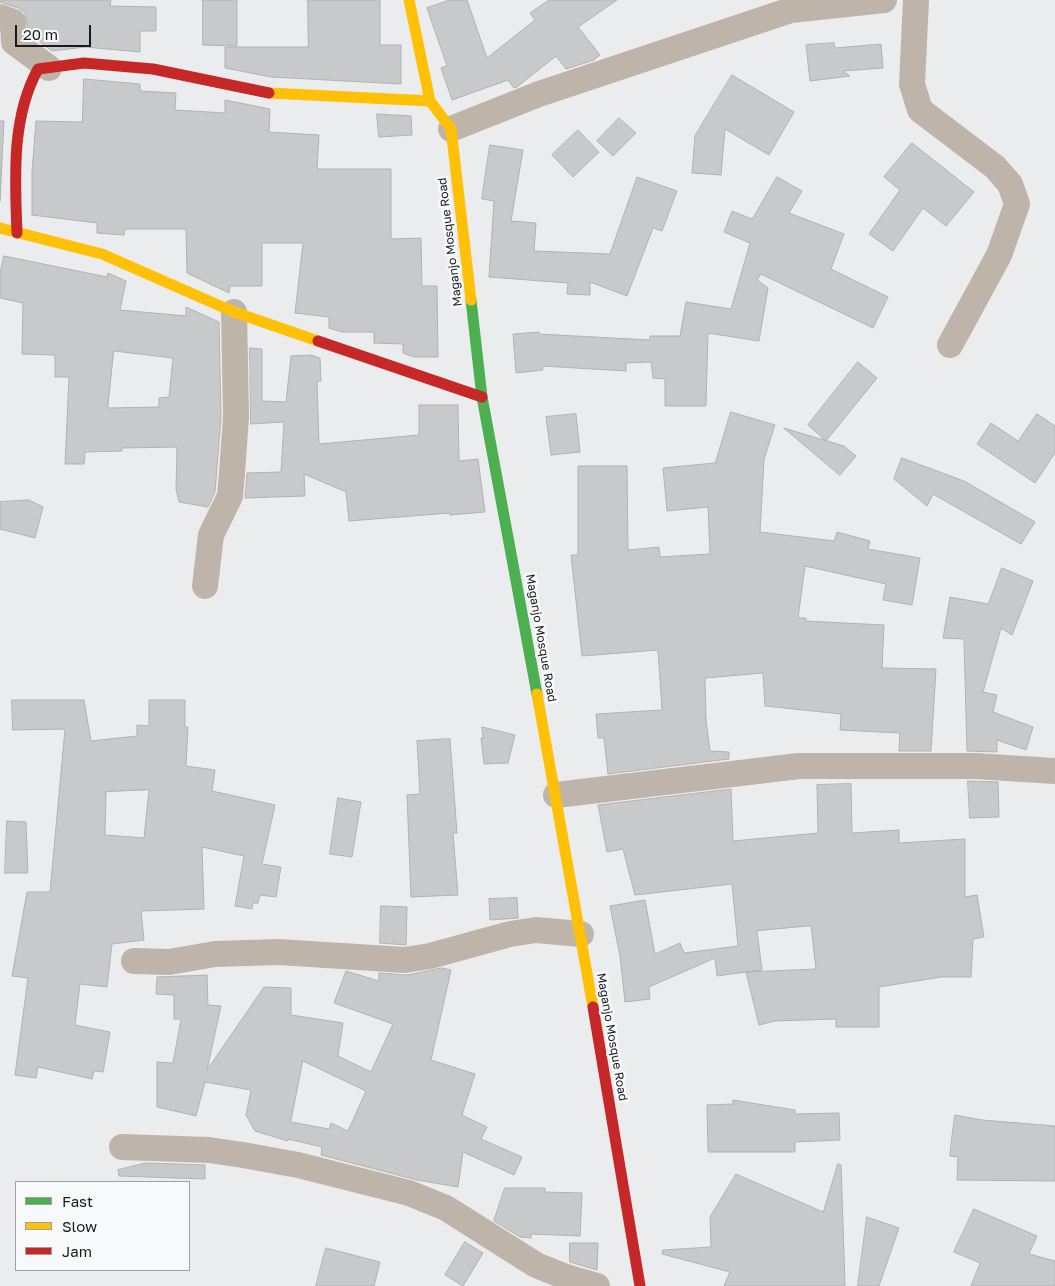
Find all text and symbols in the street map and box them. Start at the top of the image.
scale bar [18,15,94,47]
text: 20 m [23,25,58,43]
street label: Maganjo Mosque Road [435,177,465,307]
street label: Maganjo Mosque Road [523,573,559,703]
street label: Maganjo Mosque Road [594,972,630,1102]
legend [15,1181,190,1271]
text: Fast [62,1192,93,1210]
text: Slow [62,1217,97,1235]
text: Jam [62,1242,92,1260]

